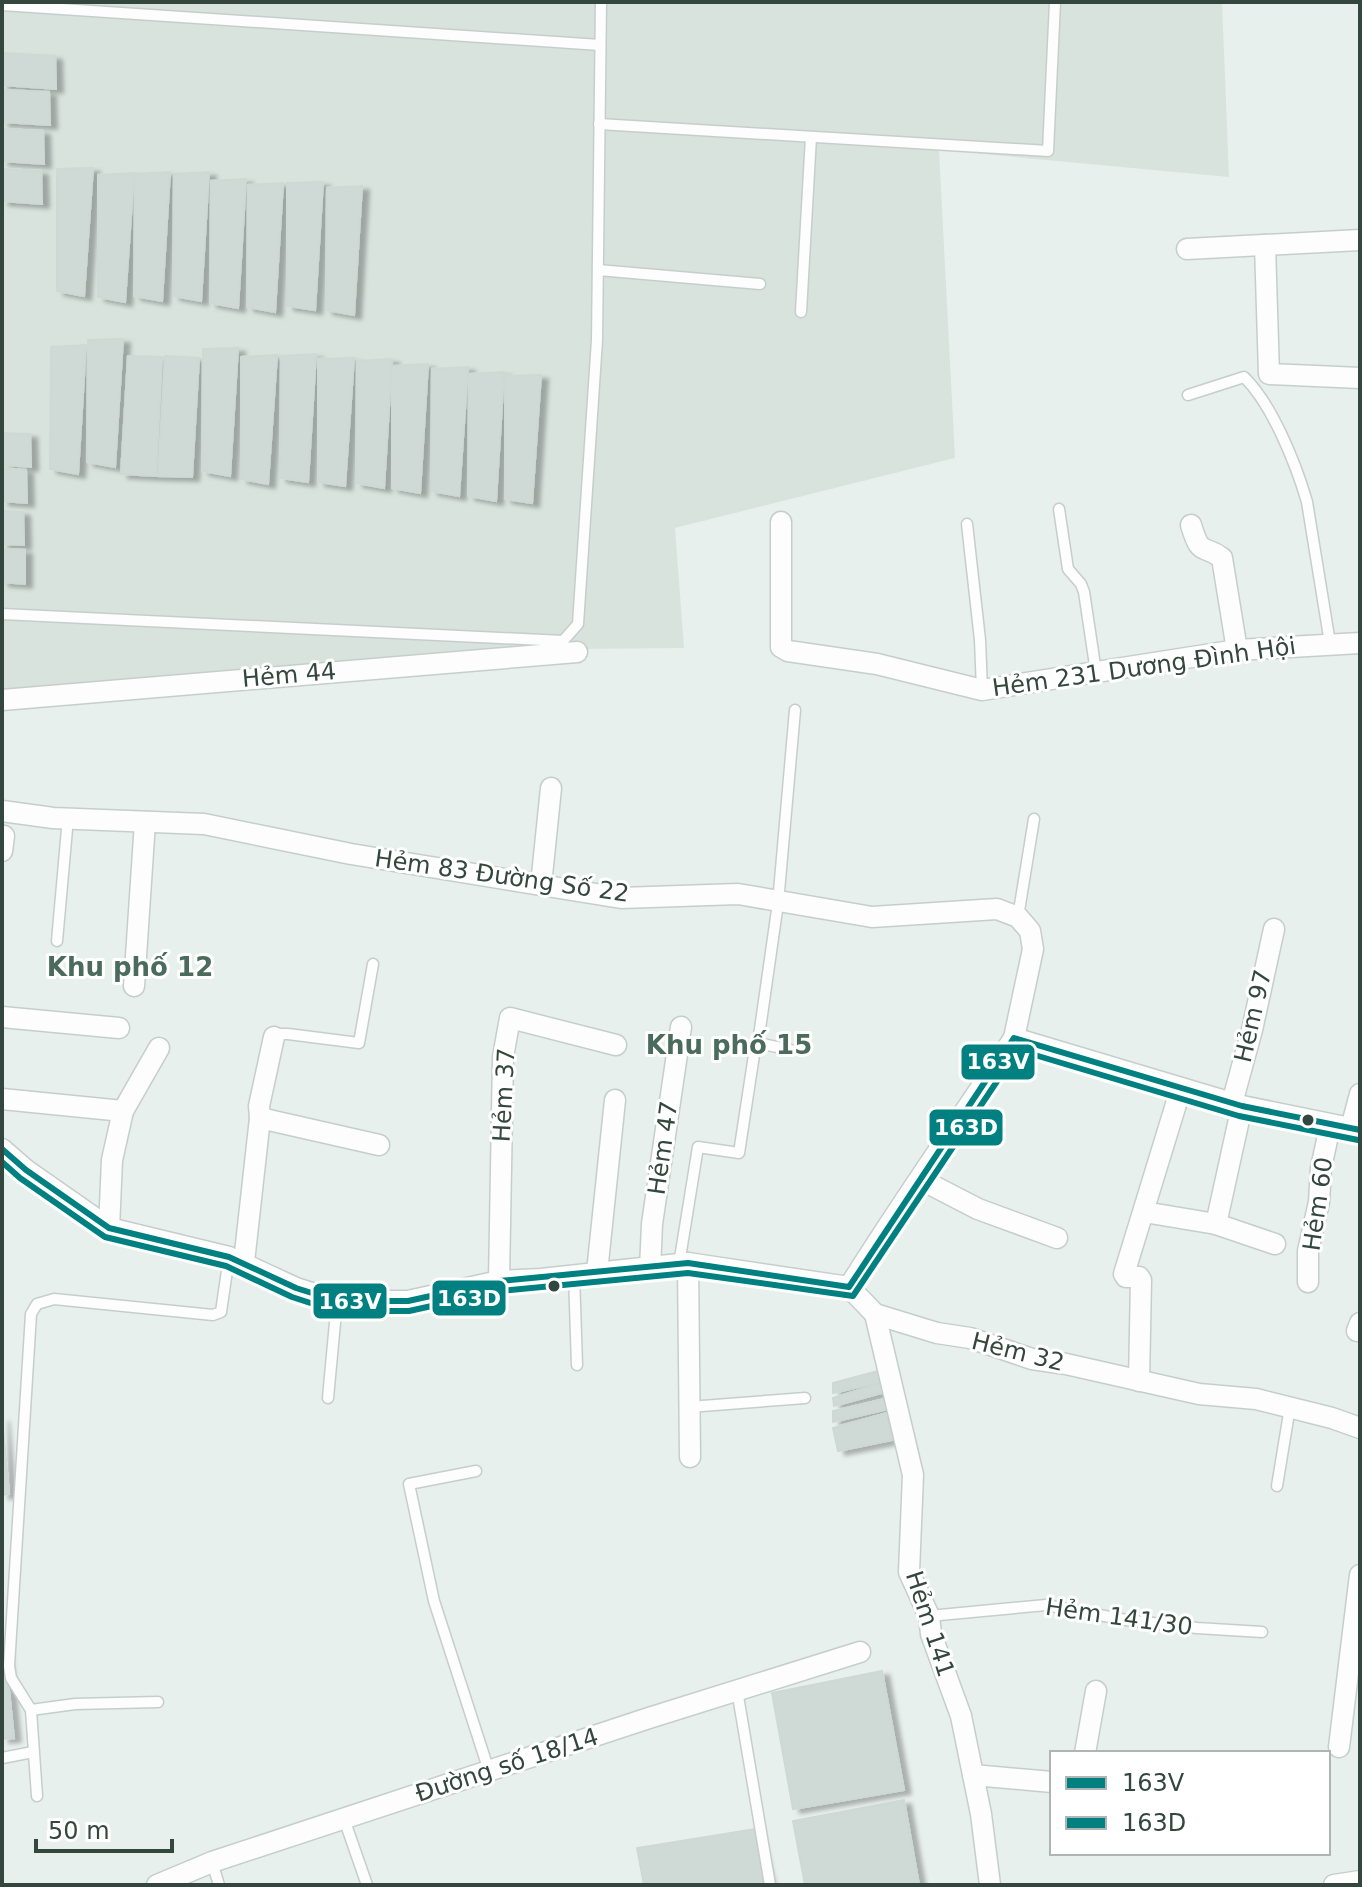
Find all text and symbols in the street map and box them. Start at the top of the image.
street label: Hẻm 231 Dương Đình Hội [990,632,1298,702]
street label: Hẻm 44 [241,657,337,693]
street label: Hẻm 83 Đường Số 22 [373,844,631,908]
district label: Khu phố 12 [47,952,213,982]
street label: Hẻm 97 [1229,967,1277,1065]
district label: Khu phố 15 [646,1030,812,1060]
line badge: 163V [960,1043,1036,1081]
street label: Hẻm 37 [488,1047,520,1143]
text: 163V [967,1049,1029,1074]
street label: Hẻm 47 [643,1099,683,1197]
line badge: 163D [928,1108,1004,1147]
unlabelled marker [1300,1112,1316,1128]
text: 163D [934,1115,998,1140]
street label: Hẻm 60 [1298,1155,1338,1253]
unlabelled marker [546,1278,562,1294]
line badge: 163D [431,1279,507,1317]
line badge: 163V [312,1282,388,1320]
text: 163D [437,1286,501,1311]
text: 163V [319,1289,381,1314]
street label: Hẻm 32 [969,1327,1067,1377]
street label: Hẻm 141 [900,1568,960,1680]
street label: Hẻm 141/30 [1044,1593,1194,1641]
street label: Đường số 18/14 [412,1722,602,1808]
legend [1050,1751,1330,1855]
text: 163V [1122,1769,1185,1797]
scale bar [36,1803,172,1853]
text: 163D [1122,1809,1186,1837]
text: 50 m [48,1817,110,1845]

